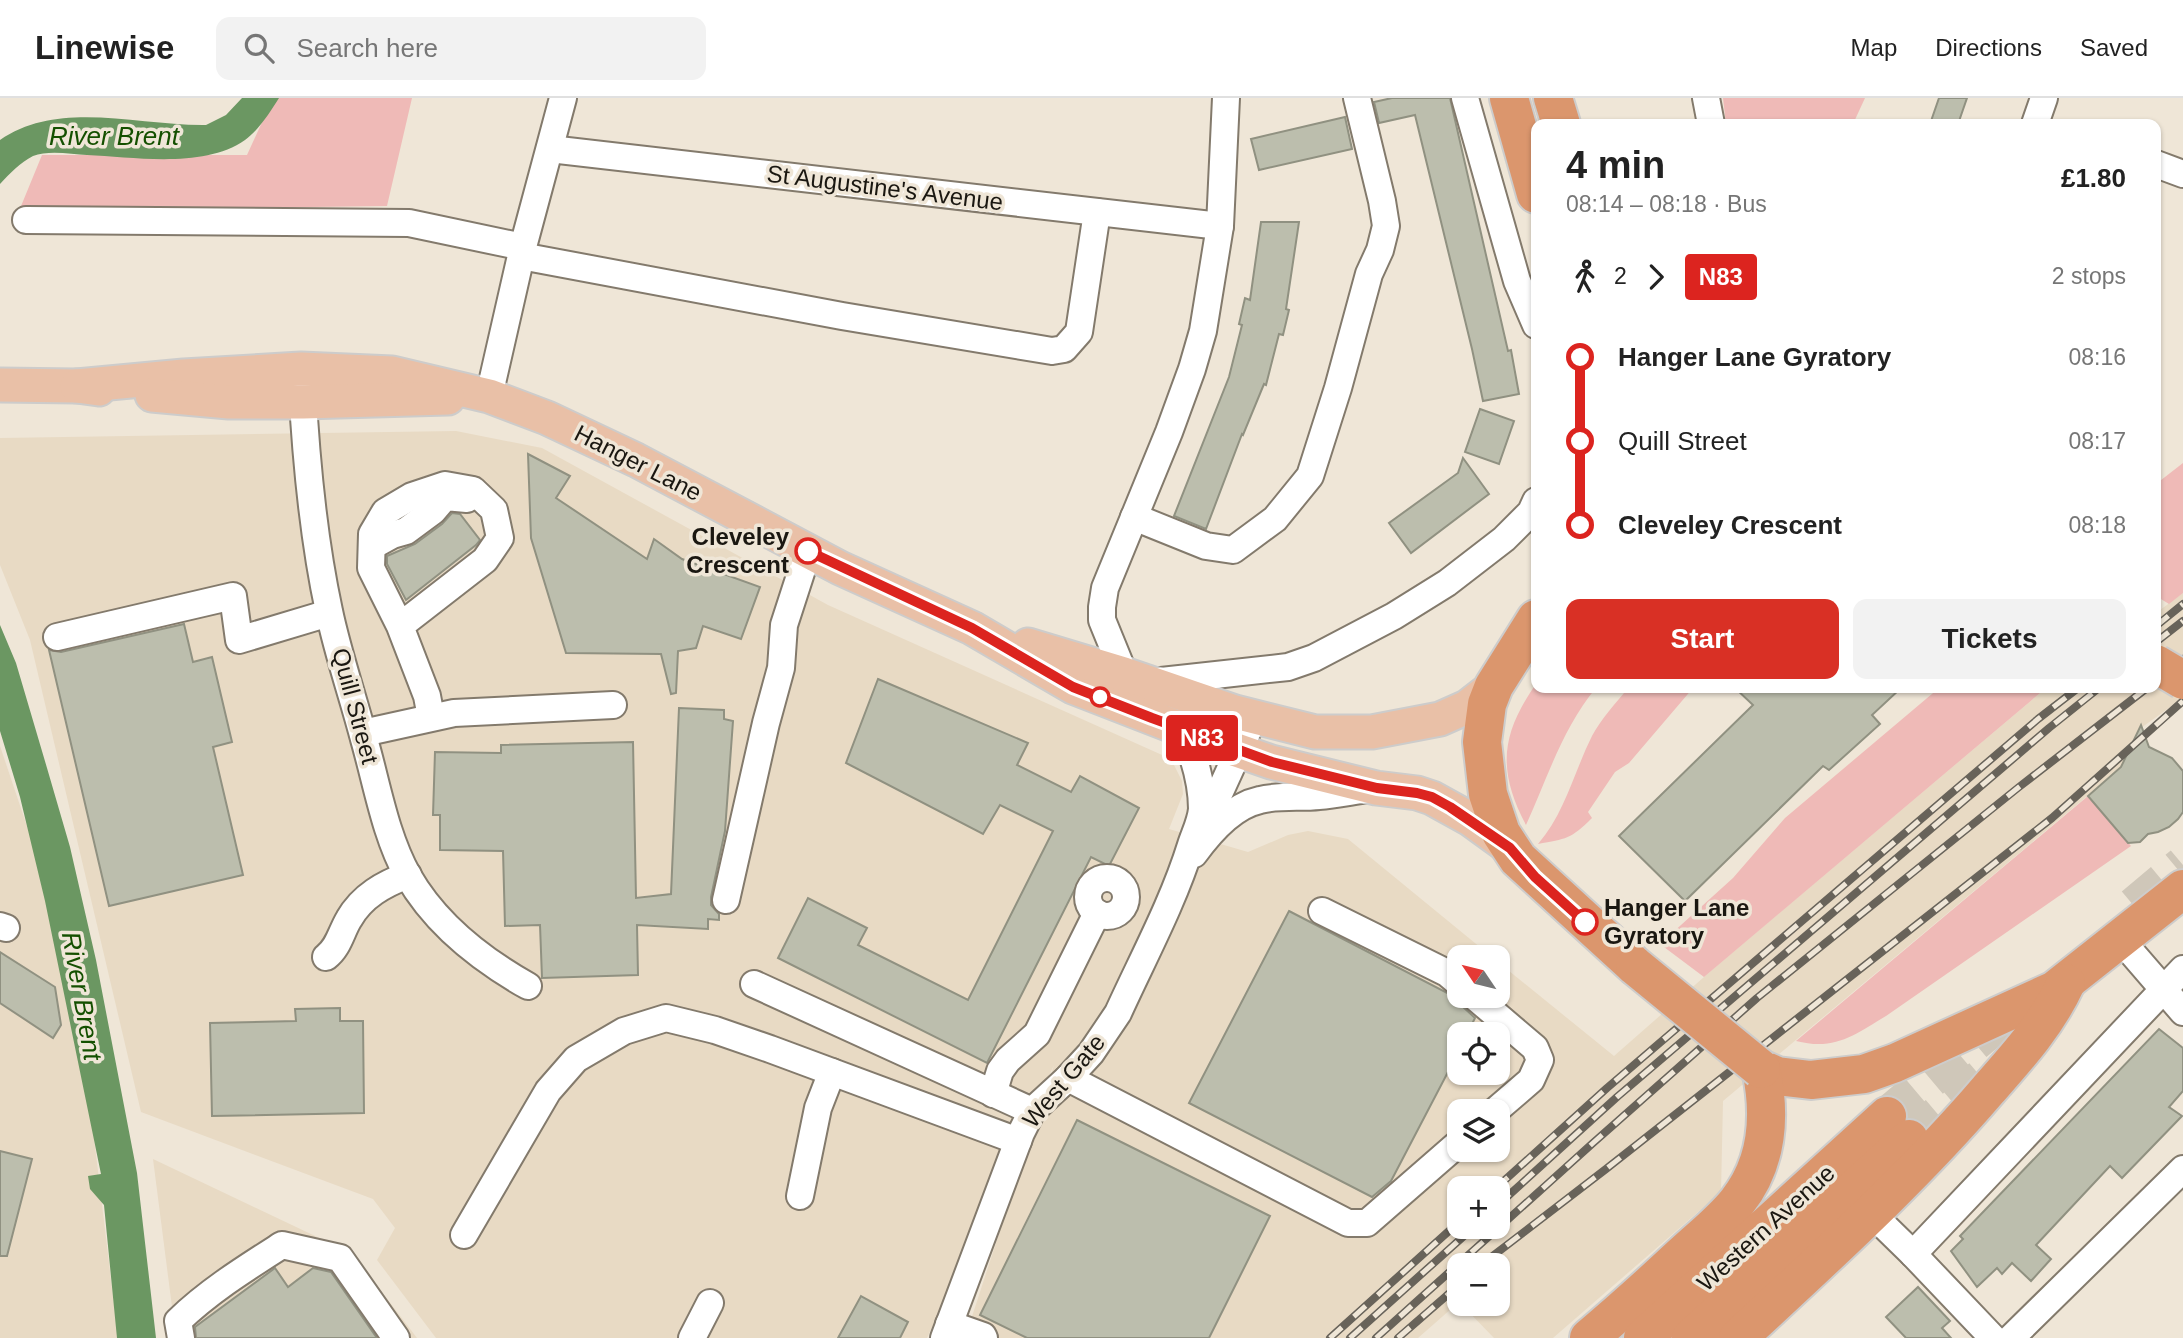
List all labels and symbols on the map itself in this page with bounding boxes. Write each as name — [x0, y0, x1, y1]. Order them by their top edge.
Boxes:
water label: River Brent — [49, 121, 181, 151]
street label: St Augustine's Avenue — [765, 160, 1005, 215]
street label: Hanger Lane — [570, 419, 706, 506]
place label: Cleveley Crescent — [686, 523, 790, 578]
marker: Cleveley Crescent — [795, 538, 821, 564]
street label: Quill Street — [327, 645, 384, 767]
unlabelled marker — [1090, 687, 1110, 707]
line badge: N83 — [1162, 715, 1242, 761]
place label: Hanger Lane Gyratory — [1604, 894, 1749, 949]
marker: Hanger Lane Gyratory — [1572, 909, 1598, 935]
water label: River Brent — [56, 929, 108, 1064]
north arrow — [1447, 945, 1510, 1008]
street label: West Gate — [1017, 1029, 1110, 1133]
street label: Western Avenue — [1692, 1159, 1840, 1296]

